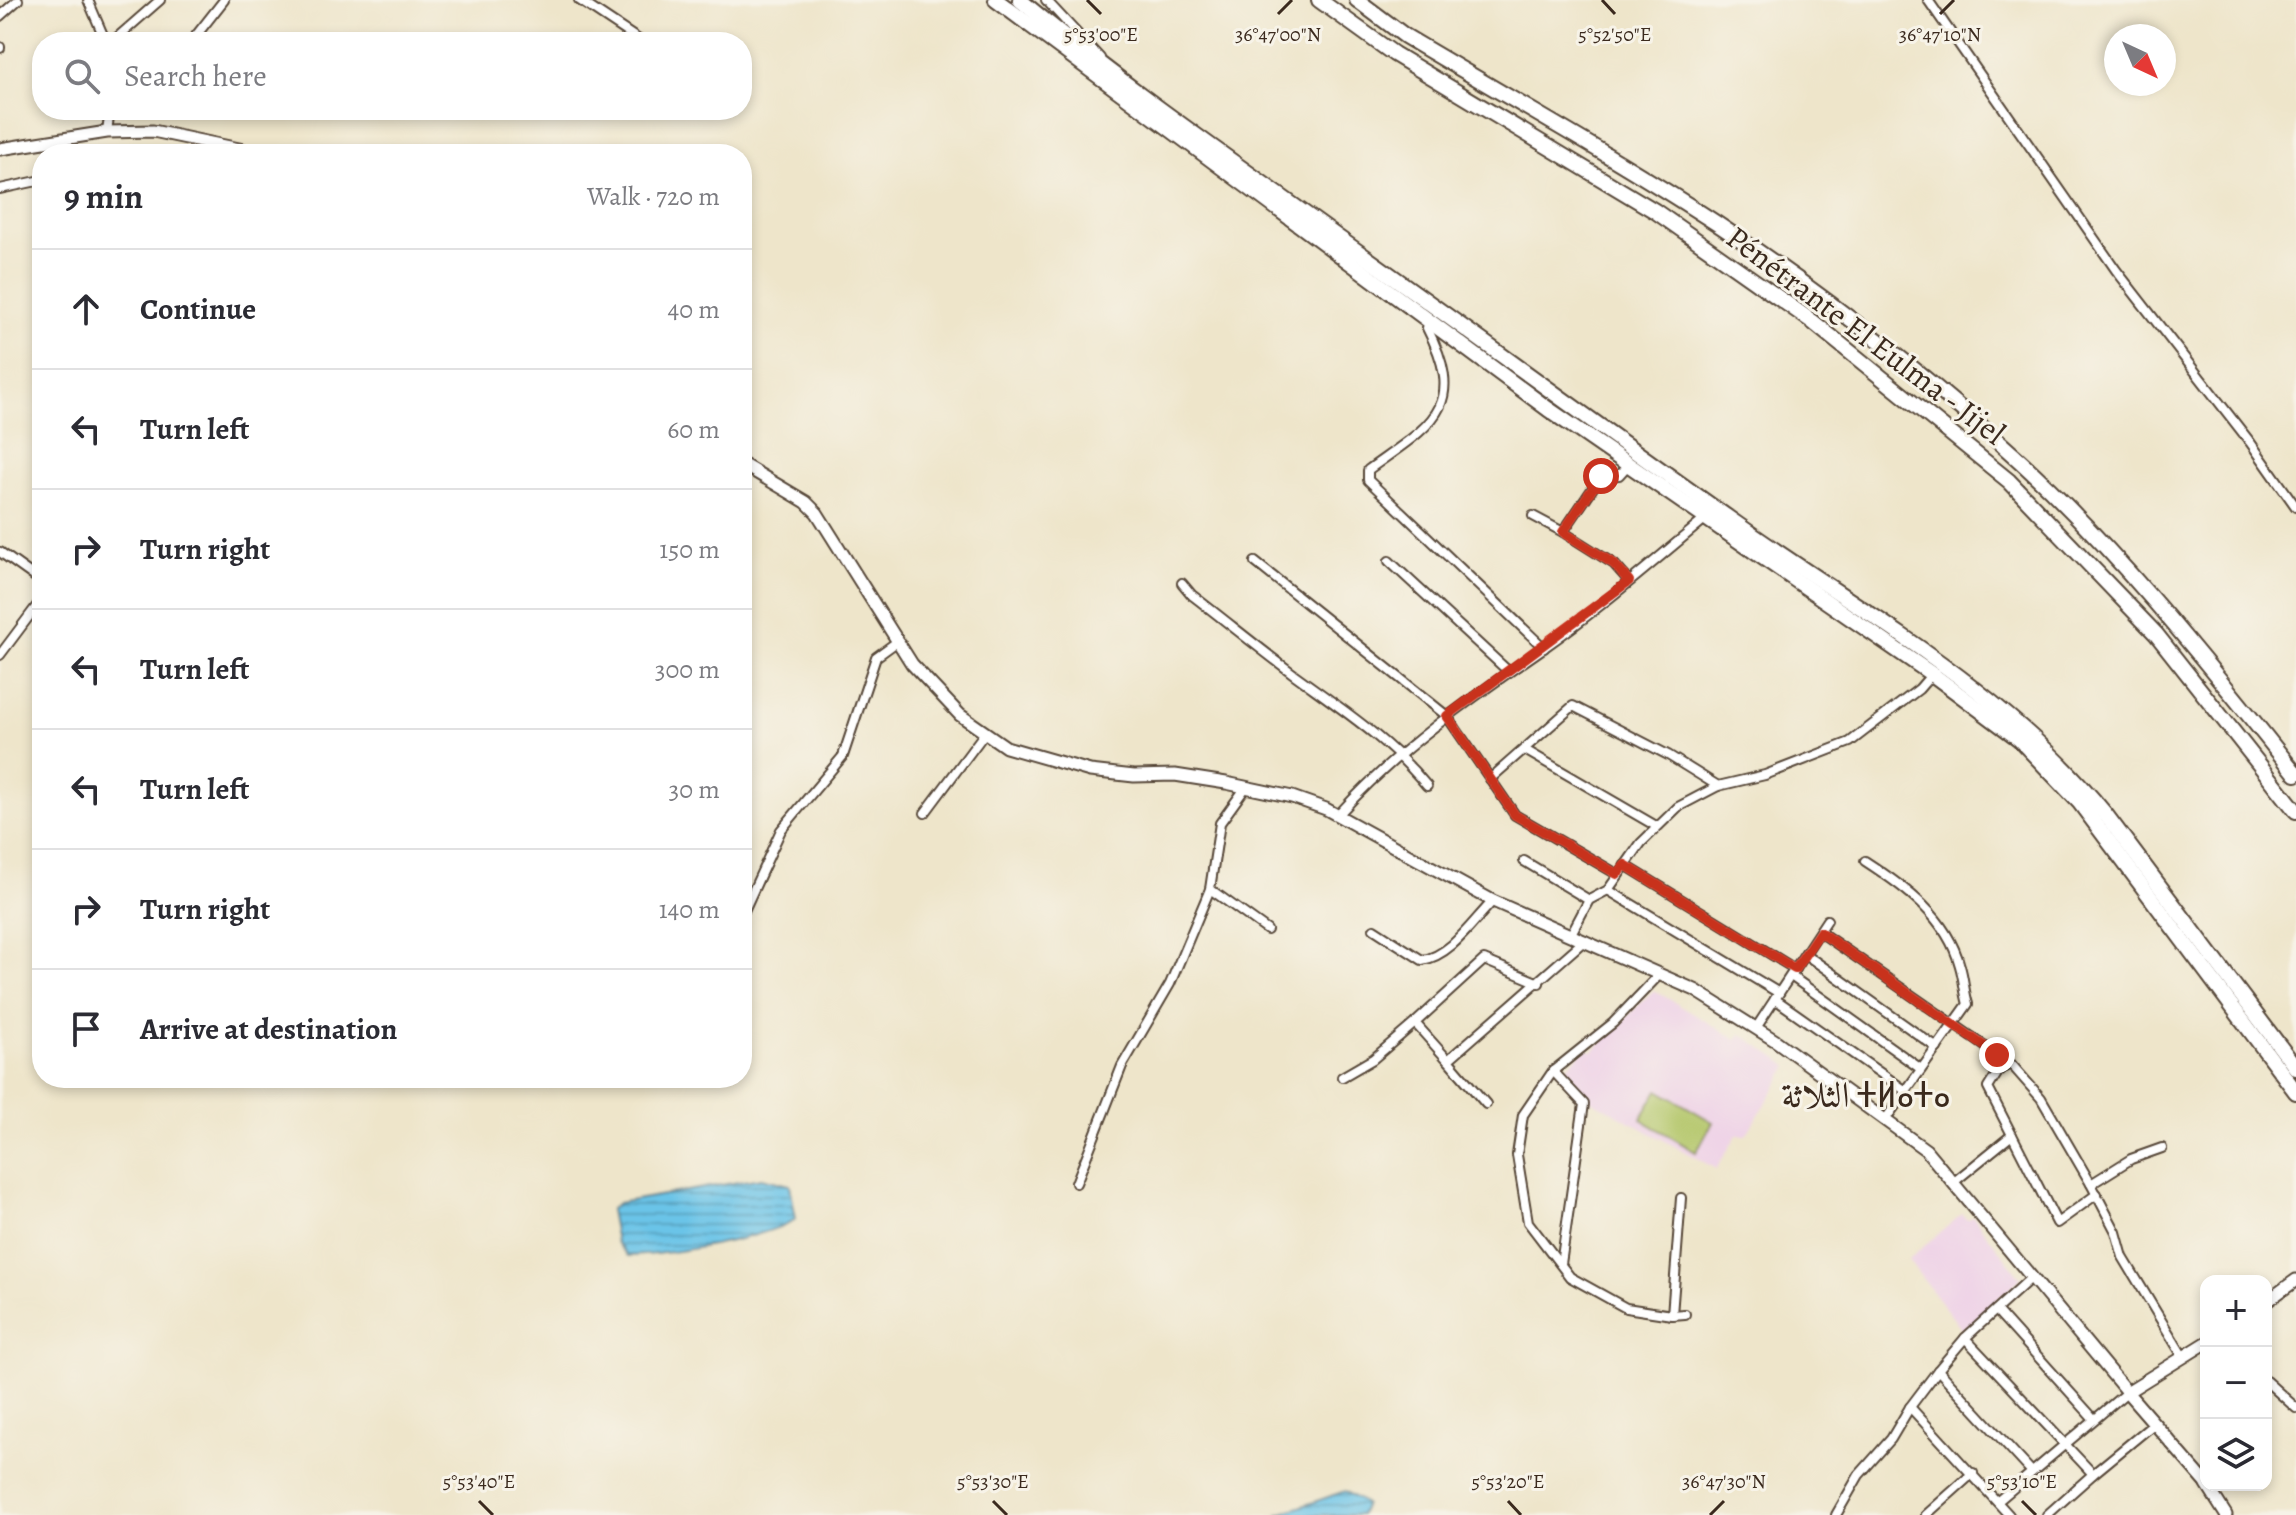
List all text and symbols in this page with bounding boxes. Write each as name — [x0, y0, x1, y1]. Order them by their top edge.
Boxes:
text: 5°53'00"E — [1064, 21, 1138, 48]
text: 36°47'00"N — [1235, 21, 1321, 48]
text: 5°52'50"E — [1578, 21, 1652, 48]
text: 36°47'10"N — [1899, 21, 1981, 48]
north arrow — [2104, 24, 2176, 96]
search box — [32, 32, 752, 120]
icon: search — [60, 54, 104, 98]
text: Search here — [124, 56, 267, 96]
text: 9 min — [64, 173, 143, 220]
text: Walk · 720 m — [587, 179, 720, 214]
street label: Pénétrante El Eulma - Jijel — [1717, 215, 2015, 455]
icon: ahead — [64, 287, 108, 331]
text: Continue — [140, 289, 256, 329]
text: 40 m — [668, 292, 720, 327]
icon: left — [64, 407, 108, 451]
text: Turn left — [140, 409, 249, 449]
text: 60 m — [667, 412, 720, 447]
route start — [1583, 458, 1619, 494]
icon: right — [64, 527, 108, 571]
text: Turn right — [140, 529, 270, 569]
text: 150 m — [659, 532, 720, 567]
icon: left — [64, 647, 108, 691]
text: Turn left — [140, 649, 249, 689]
text: 300 m — [655, 652, 720, 687]
icon: left — [64, 767, 108, 811]
text: Turn left — [140, 769, 249, 809]
text: 30 m — [669, 772, 720, 807]
icon: right — [64, 887, 108, 931]
text: Turn right — [140, 889, 270, 929]
text: 140 m — [659, 892, 720, 927]
icon: arrive — [64, 1007, 108, 1051]
text: Arrive at destination — [140, 1009, 397, 1049]
route end — [1979, 1037, 2015, 1073]
district label: الثلاثة ⵜⵍⴰⵜⴰ — [1781, 1070, 1951, 1119]
map controls — [2200, 1275, 2272, 1491]
button: + — [2200, 1275, 2272, 1347]
button: − — [2200, 1347, 2272, 1419]
button: layers — [2200, 1419, 2272, 1491]
text: 5°53'40"E — [443, 1468, 515, 1495]
text: 5°53'30"E — [957, 1468, 1029, 1495]
text: 5°53'20"E — [1471, 1468, 1545, 1495]
text: 36°47'30"N — [1682, 1468, 1766, 1495]
text: 5°53'10"E — [1987, 1468, 2057, 1495]

